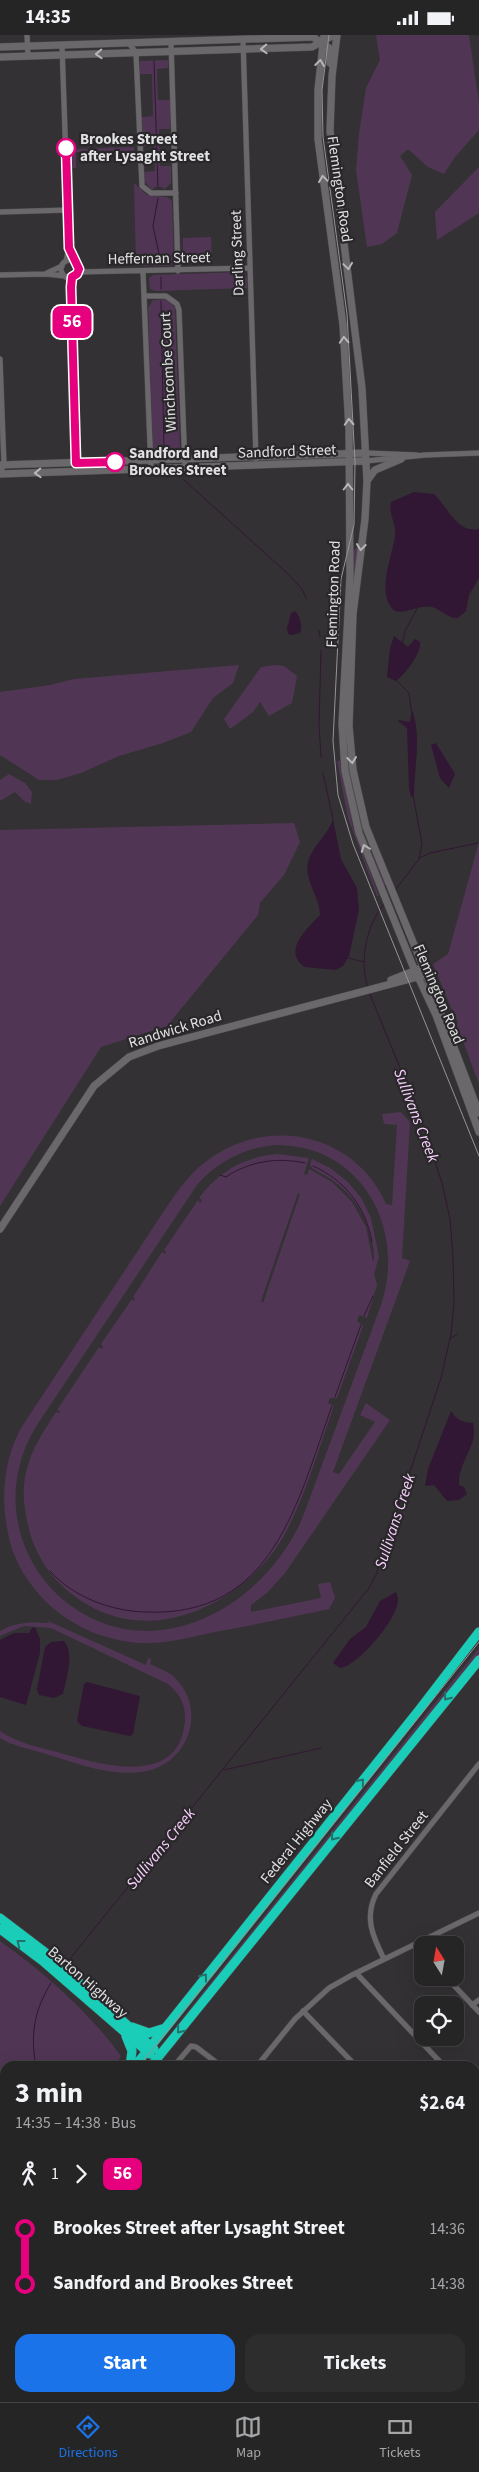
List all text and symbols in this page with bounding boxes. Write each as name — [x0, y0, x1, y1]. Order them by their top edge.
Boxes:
text: 14:35 — [25, 4, 71, 31]
one-way arrow — [259, 43, 267, 54]
one-way arrow — [95, 48, 103, 59]
one-way arrow — [314, 58, 325, 66]
place label: Brookes Street after Lysaght Street — [80, 129, 210, 167]
street label: Flemington Road — [322, 135, 357, 243]
marker: Brookes Street after Lysaght Street — [56, 138, 76, 158]
one-way arrow — [318, 174, 329, 182]
street label: Darling Street — [226, 210, 249, 296]
street label: Heffernan Street — [107, 247, 211, 270]
one-way arrow — [342, 262, 352, 270]
line badge: 56 — [50, 306, 94, 338]
text: 56 — [62, 309, 82, 334]
street label: Winchcombe Court — [155, 312, 182, 432]
one-way arrow — [339, 335, 350, 343]
one-way arrow — [343, 417, 354, 425]
street label: Sandford Street — [237, 439, 337, 464]
place label: Sandford and Brookes Street — [129, 443, 227, 481]
marker: Sandford and Brookes Street — [105, 452, 125, 472]
one-way arrow — [34, 468, 42, 478]
one-way arrow — [343, 483, 353, 490]
street label: Flemington Road — [321, 540, 346, 648]
one-way arrow — [356, 543, 367, 551]
one-way arrow — [346, 757, 357, 765]
one-way arrow — [361, 844, 371, 853]
street label: Flemington Road — [408, 941, 469, 1048]
street label: Randwick Road — [126, 1005, 224, 1054]
water label: Sullivans Creek — [388, 1065, 444, 1166]
water label: Sullivans Creek — [369, 1470, 421, 1572]
one-way arrow — [445, 1691, 453, 1700]
one-way arrow — [355, 1779, 364, 1788]
street label: Federal Highway — [255, 1794, 337, 1888]
water label: Sullivans Creek — [121, 1803, 201, 1894]
street label: Banfield Street — [360, 1806, 433, 1892]
one-way arrow — [332, 1831, 340, 1840]
north arrow — [414, 1936, 464, 1986]
map controls — [414, 1936, 464, 2046]
one-way arrow — [17, 1940, 26, 1948]
street label: Barton Highway — [43, 1942, 132, 2023]
one-way arrow — [199, 1974, 207, 1983]
button: locate — [414, 1996, 464, 2046]
one-way arrow — [176, 2024, 185, 2033]
text: 3 min — [15, 2073, 83, 2113]
text: $2.64 — [419, 2090, 465, 2117]
text: 14:35 – 14:38 · Bus — [15, 2112, 136, 2134]
icon: walk — [15, 2160, 43, 2188]
icon: forward — [67, 2160, 95, 2188]
text: 56 — [113, 2161, 132, 2186]
text: 1 — [51, 2163, 59, 2185]
text: Brookes Street after Lysaght Street — [53, 2215, 345, 2242]
text: 14:36 — [429, 2218, 465, 2240]
text: Sandford and Brookes Street — [53, 2270, 293, 2297]
text: 14:38 — [429, 2273, 465, 2295]
button: Start — [15, 2334, 235, 2392]
button: Tickets — [245, 2334, 465, 2392]
tab: Directions — [58, 2413, 118, 2463]
tab: Map — [234, 2413, 262, 2463]
tab: Tickets — [379, 2413, 421, 2463]

